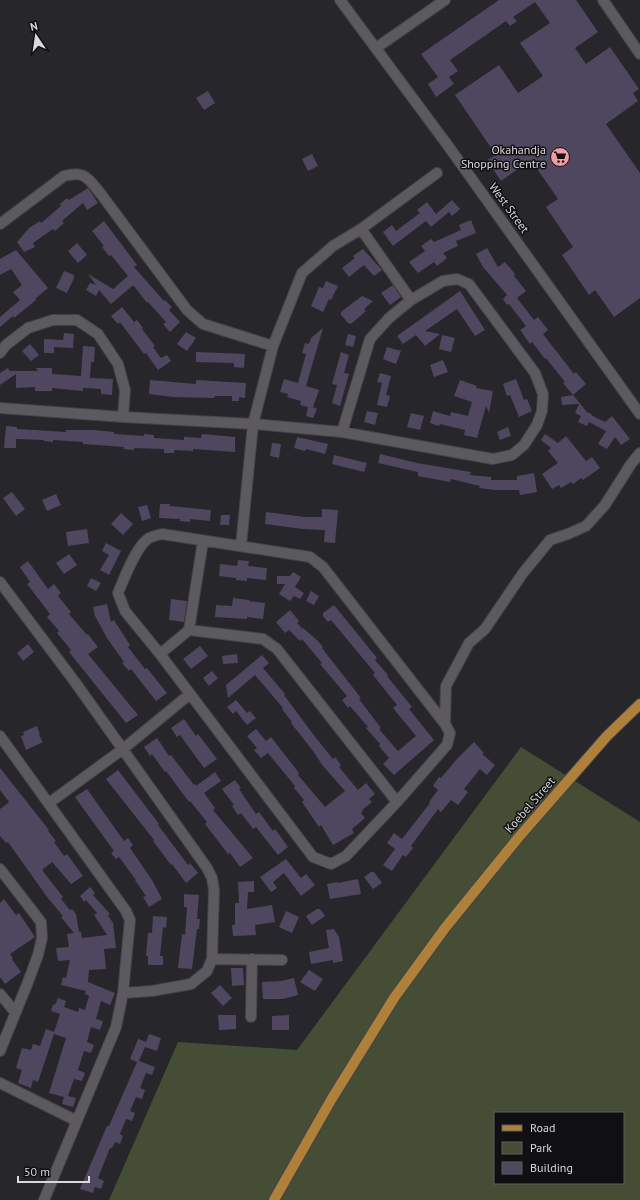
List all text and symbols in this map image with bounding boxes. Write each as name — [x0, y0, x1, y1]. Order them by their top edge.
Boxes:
north arrow — [16, 16, 56, 56]
text: N — [29, 19, 39, 34]
place label: Okahandja Shopping Centre — [461, 142, 546, 171]
supermarket icon: Okahandja Shopping Centre — [549, 146, 571, 168]
street label: West Street — [486, 180, 533, 236]
street label: Koebel Street — [501, 774, 558, 836]
legend — [494, 1112, 624, 1184]
text: Road — [530, 1120, 555, 1135]
text: Park — [530, 1140, 552, 1155]
scale bar — [18, 1158, 89, 1184]
text: Building — [530, 1160, 573, 1175]
text: 50 m — [24, 1164, 50, 1179]

